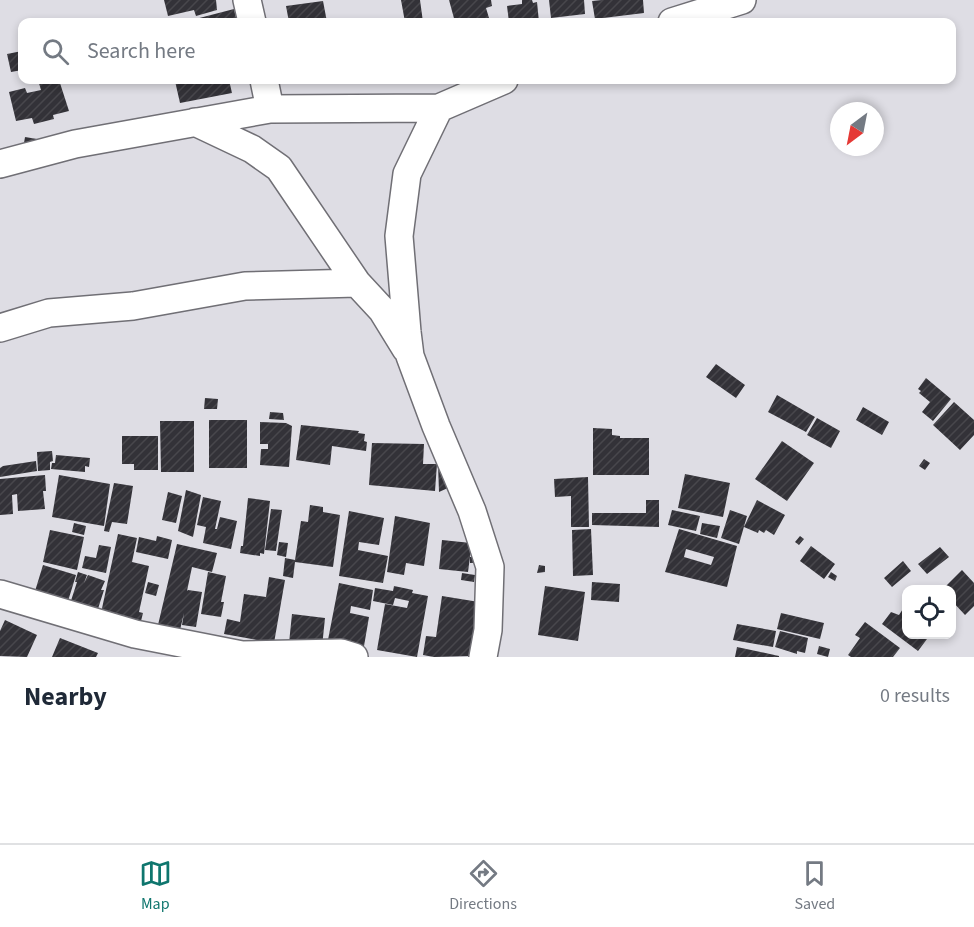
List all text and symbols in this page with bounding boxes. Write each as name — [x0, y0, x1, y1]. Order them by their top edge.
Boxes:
search box — [18, 18, 956, 84]
icon: search — [39, 35, 72, 68]
text: Search here — [87, 35, 195, 67]
north arrow — [830, 102, 884, 156]
map controls — [902, 585, 956, 639]
button: locate — [902, 585, 956, 639]
text: Nearby — [24, 678, 107, 715]
text: 0 results — [880, 682, 950, 710]
tab: Map — [139, 857, 172, 915]
tab: Directions — [449, 857, 517, 915]
tab: Saved — [794, 857, 835, 915]

